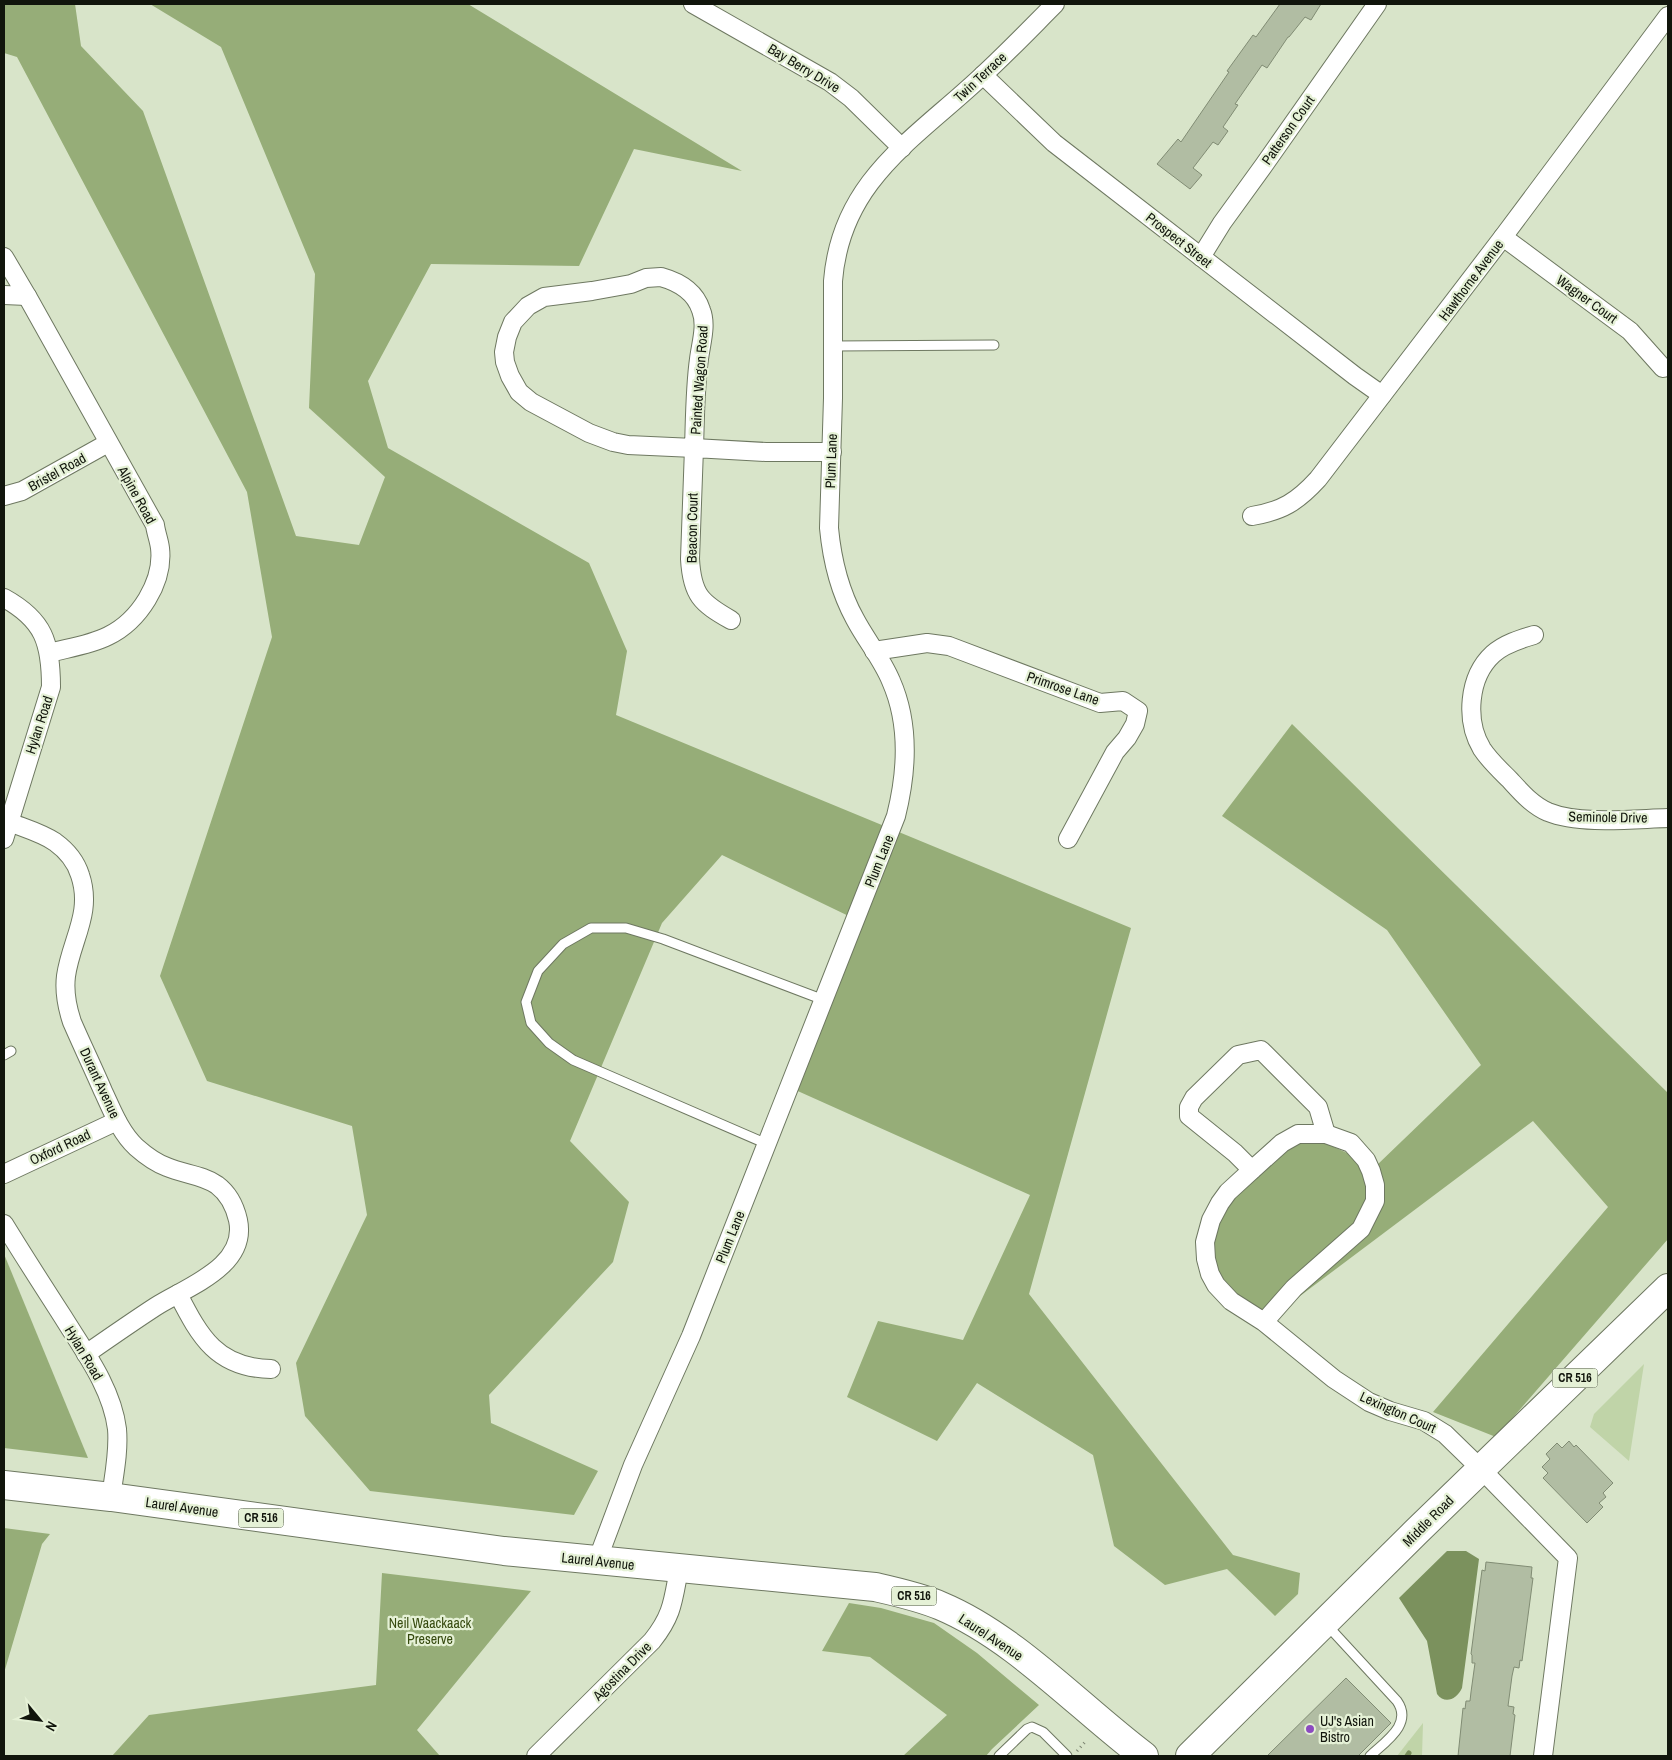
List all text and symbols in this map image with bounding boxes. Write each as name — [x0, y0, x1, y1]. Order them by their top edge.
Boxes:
street label: Bay Berry Drive — [765, 39, 843, 97]
street label: Twin Terrace — [950, 48, 1010, 106]
street label: Patterson Court — [1258, 92, 1318, 168]
street label: Prospect Street — [1142, 209, 1216, 271]
street label: Hawthorne Avenue — [1435, 236, 1507, 324]
street label: Wagner Court — [1553, 271, 1621, 327]
street label: Painted Wagon Road — [686, 325, 712, 435]
street label: Plum Lane — [821, 433, 841, 489]
street label: Bristel Road — [25, 449, 89, 495]
street label: Alpine Road — [113, 462, 160, 527]
street label: Beacon Court — [682, 493, 702, 563]
street label: Primrose Lane — [1024, 667, 1102, 709]
street label: Hylan Road — [21, 694, 57, 756]
street label: Seminole Drive — [1568, 807, 1648, 827]
street label: Plum Lane — [860, 832, 898, 890]
street label: Durant Avenue — [76, 1045, 124, 1121]
street label: Oxford Road — [27, 1125, 93, 1169]
street label: Plum Lane — [711, 1208, 749, 1266]
street label: Hylan Road — [61, 1323, 107, 1383]
road number: CR 516 — [1552, 1369, 1598, 1388]
street label: Lexington Court — [1357, 1387, 1439, 1437]
street label: Middle Road — [1399, 1492, 1457, 1550]
street label: Laurel Avenue — [144, 1493, 220, 1521]
road number: CR 516 — [238, 1509, 284, 1528]
street label: Laurel Avenue — [561, 1548, 635, 1574]
road number: CR 516 — [892, 1586, 936, 1605]
street label: Laurel Avenue — [955, 1610, 1027, 1664]
park label: Neil Waackaack Preserve — [389, 1614, 472, 1648]
street label: Agostina Drive — [588, 1638, 655, 1705]
north arrow — [15, 1695, 65, 1745]
place label: UJ's Asian Bistro — [1320, 1712, 1374, 1746]
text: N — [41, 1718, 61, 1734]
marker: UJ's Asian Bistro — [1304, 1723, 1316, 1735]

